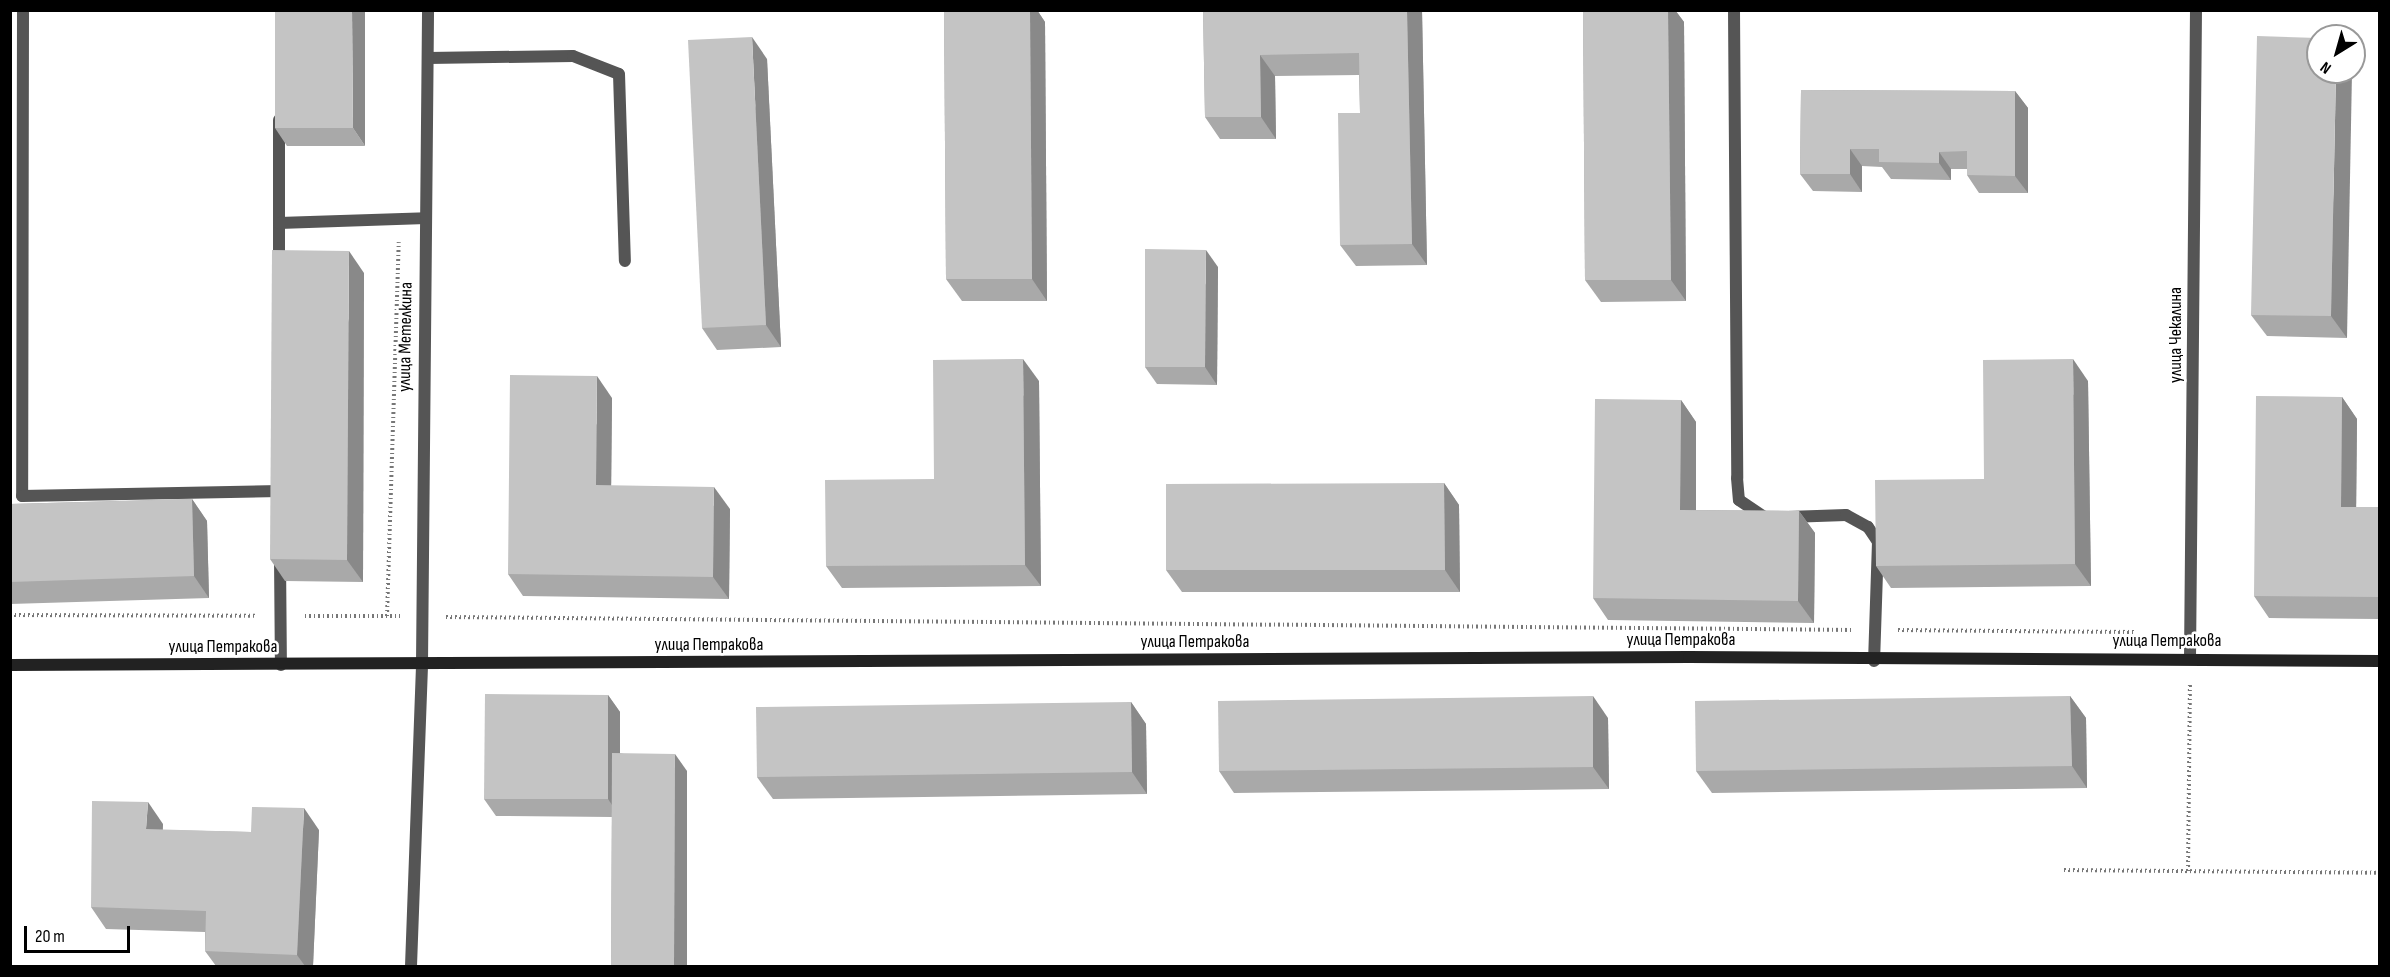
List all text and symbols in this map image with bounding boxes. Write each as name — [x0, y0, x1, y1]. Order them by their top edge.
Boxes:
north arrow — [2306, 24, 2366, 84]
text: N — [2317, 57, 2335, 77]
street label: улица Метелкина — [394, 282, 418, 392]
street label: улица Чекалина — [2165, 287, 2187, 383]
street label: улица Петракова — [1627, 629, 1735, 651]
street label: улица Петракова — [2113, 630, 2221, 652]
street label: улица Петракова — [1141, 631, 1249, 653]
street label: улица Петракова — [655, 634, 763, 656]
street label: улица Петракова — [169, 636, 277, 658]
scale bar — [27, 914, 134, 952]
text: 20 m — [35, 926, 65, 947]

